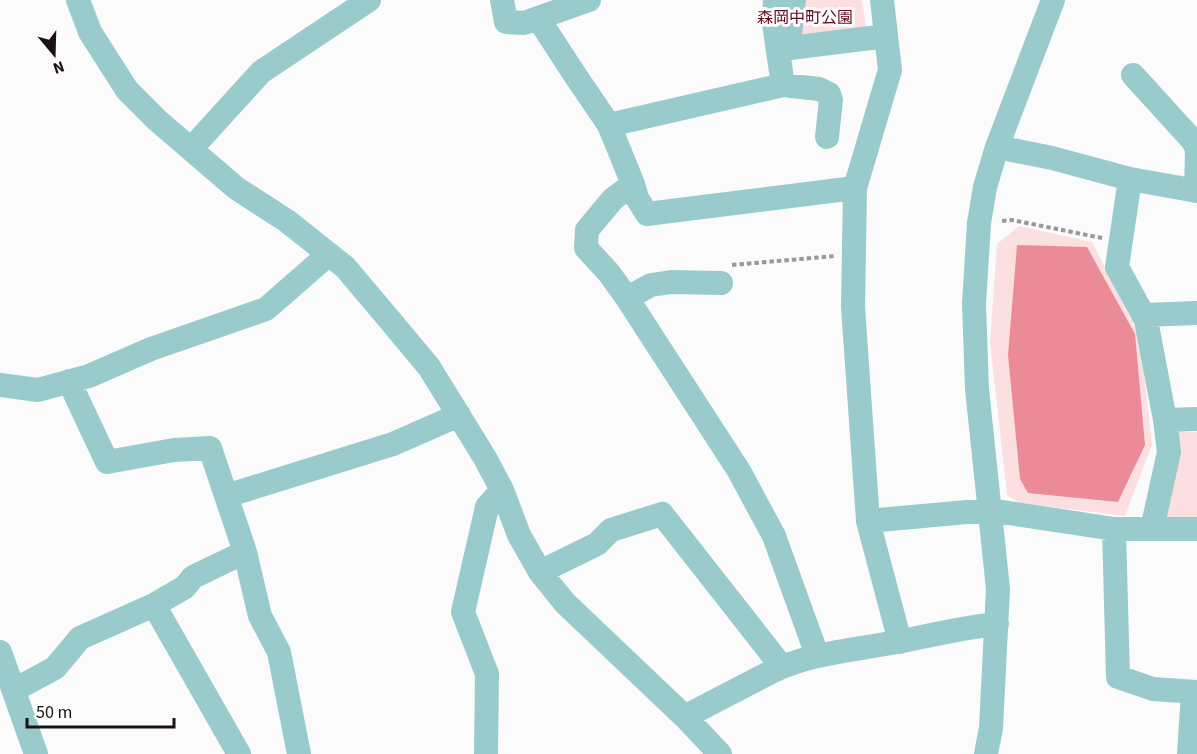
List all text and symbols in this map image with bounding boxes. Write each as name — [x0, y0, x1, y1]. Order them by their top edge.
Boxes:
park label: 森岡中町公園 — [757, 7, 853, 29]
north arrow — [24, 24, 84, 84]
text: N — [50, 55, 67, 79]
scale bar — [27, 691, 174, 729]
text: 50 m — [36, 700, 72, 725]

